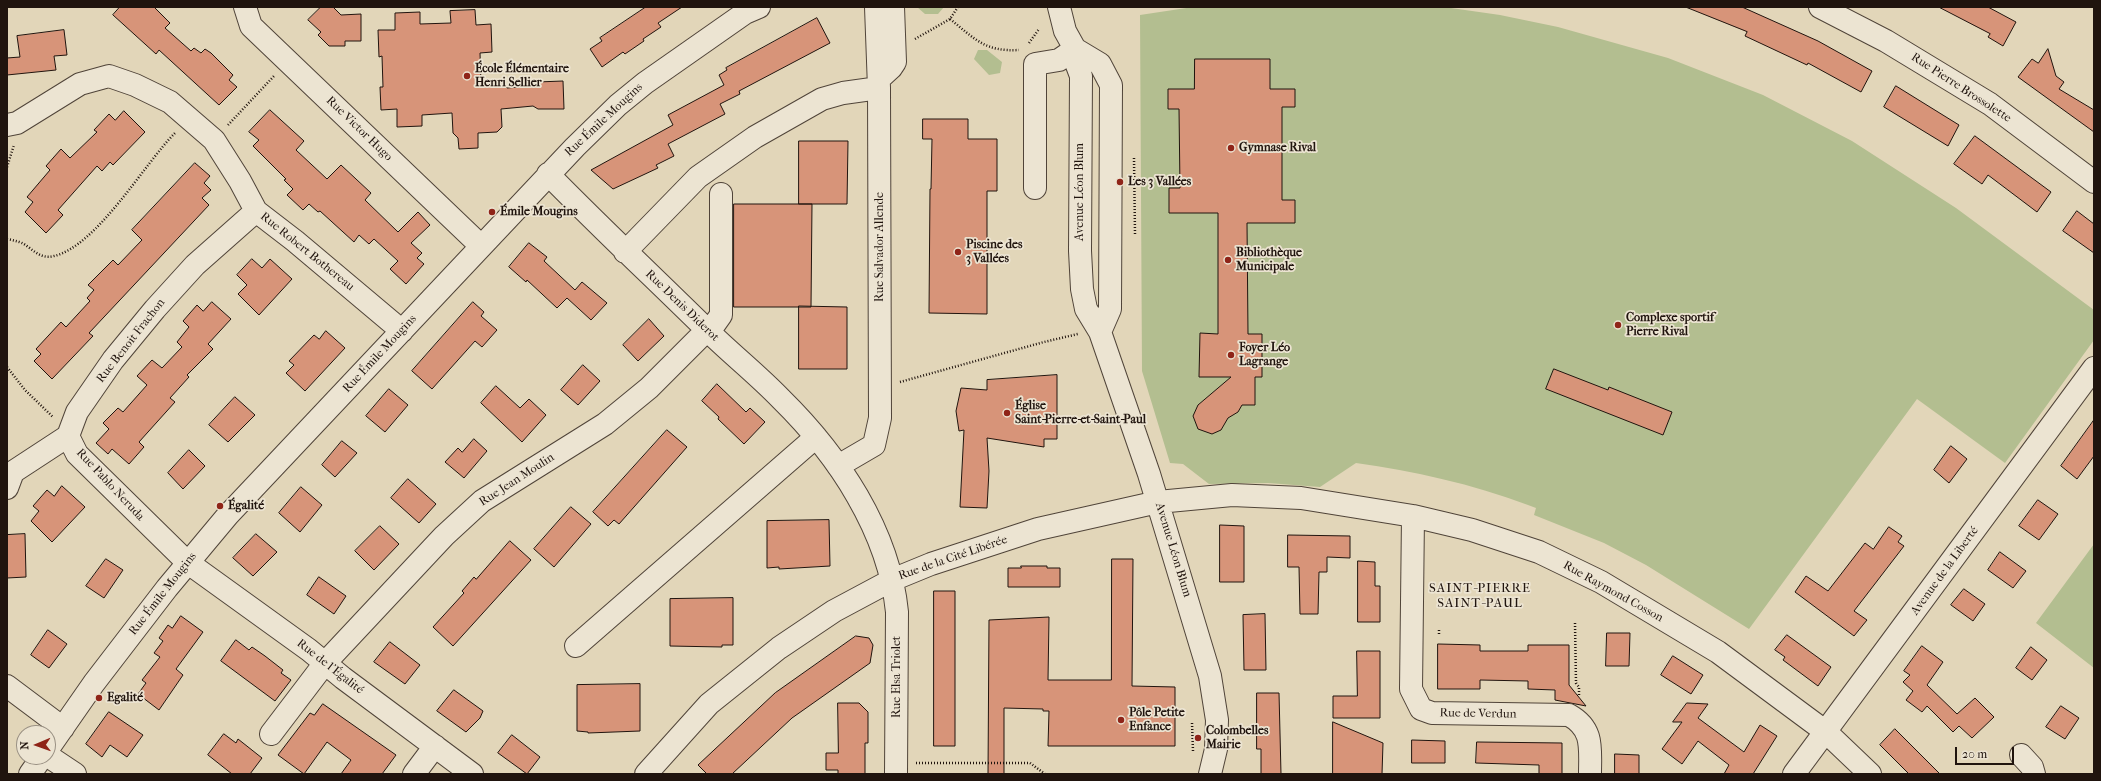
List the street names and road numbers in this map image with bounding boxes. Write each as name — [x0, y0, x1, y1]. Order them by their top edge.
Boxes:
street label: Rue Pierre Brossolette — [1908, 50, 2014, 126]
street label: Rue Émile Mougins — [562, 80, 646, 160]
street label: Rue Victor Hugo — [323, 94, 395, 164]
street label: Avenue Léon Blum — [1073, 143, 1087, 241]
street label: Rue Salvador Allende — [873, 192, 887, 302]
street label: Rue Robert Bothereau — [257, 210, 357, 294]
street label: Rue Denis Diderot — [642, 267, 722, 345]
street label: Rue Benoit Frachon — [94, 296, 168, 386]
street label: Rue Émile Mougins — [340, 312, 420, 396]
street label: Rue Pablo Neruda — [73, 446, 147, 524]
street label: Rue Jean Moulin — [477, 450, 557, 510]
street label: Avenue Léon Blum — [1152, 501, 1194, 599]
street label: Avenue de la Liberté — [1908, 524, 1982, 618]
street label: Rue de la Cité Libérée — [897, 533, 1009, 583]
street label: Rue Émile Mougins — [126, 550, 200, 638]
street label: Rue Raymond Cosson — [1560, 558, 1666, 626]
street label: Rue de l'Égalité — [294, 636, 366, 698]
street label: Rue Elsa Triolet — [890, 636, 904, 718]
street label: Rue de Verdun — [1439, 706, 1517, 722]

